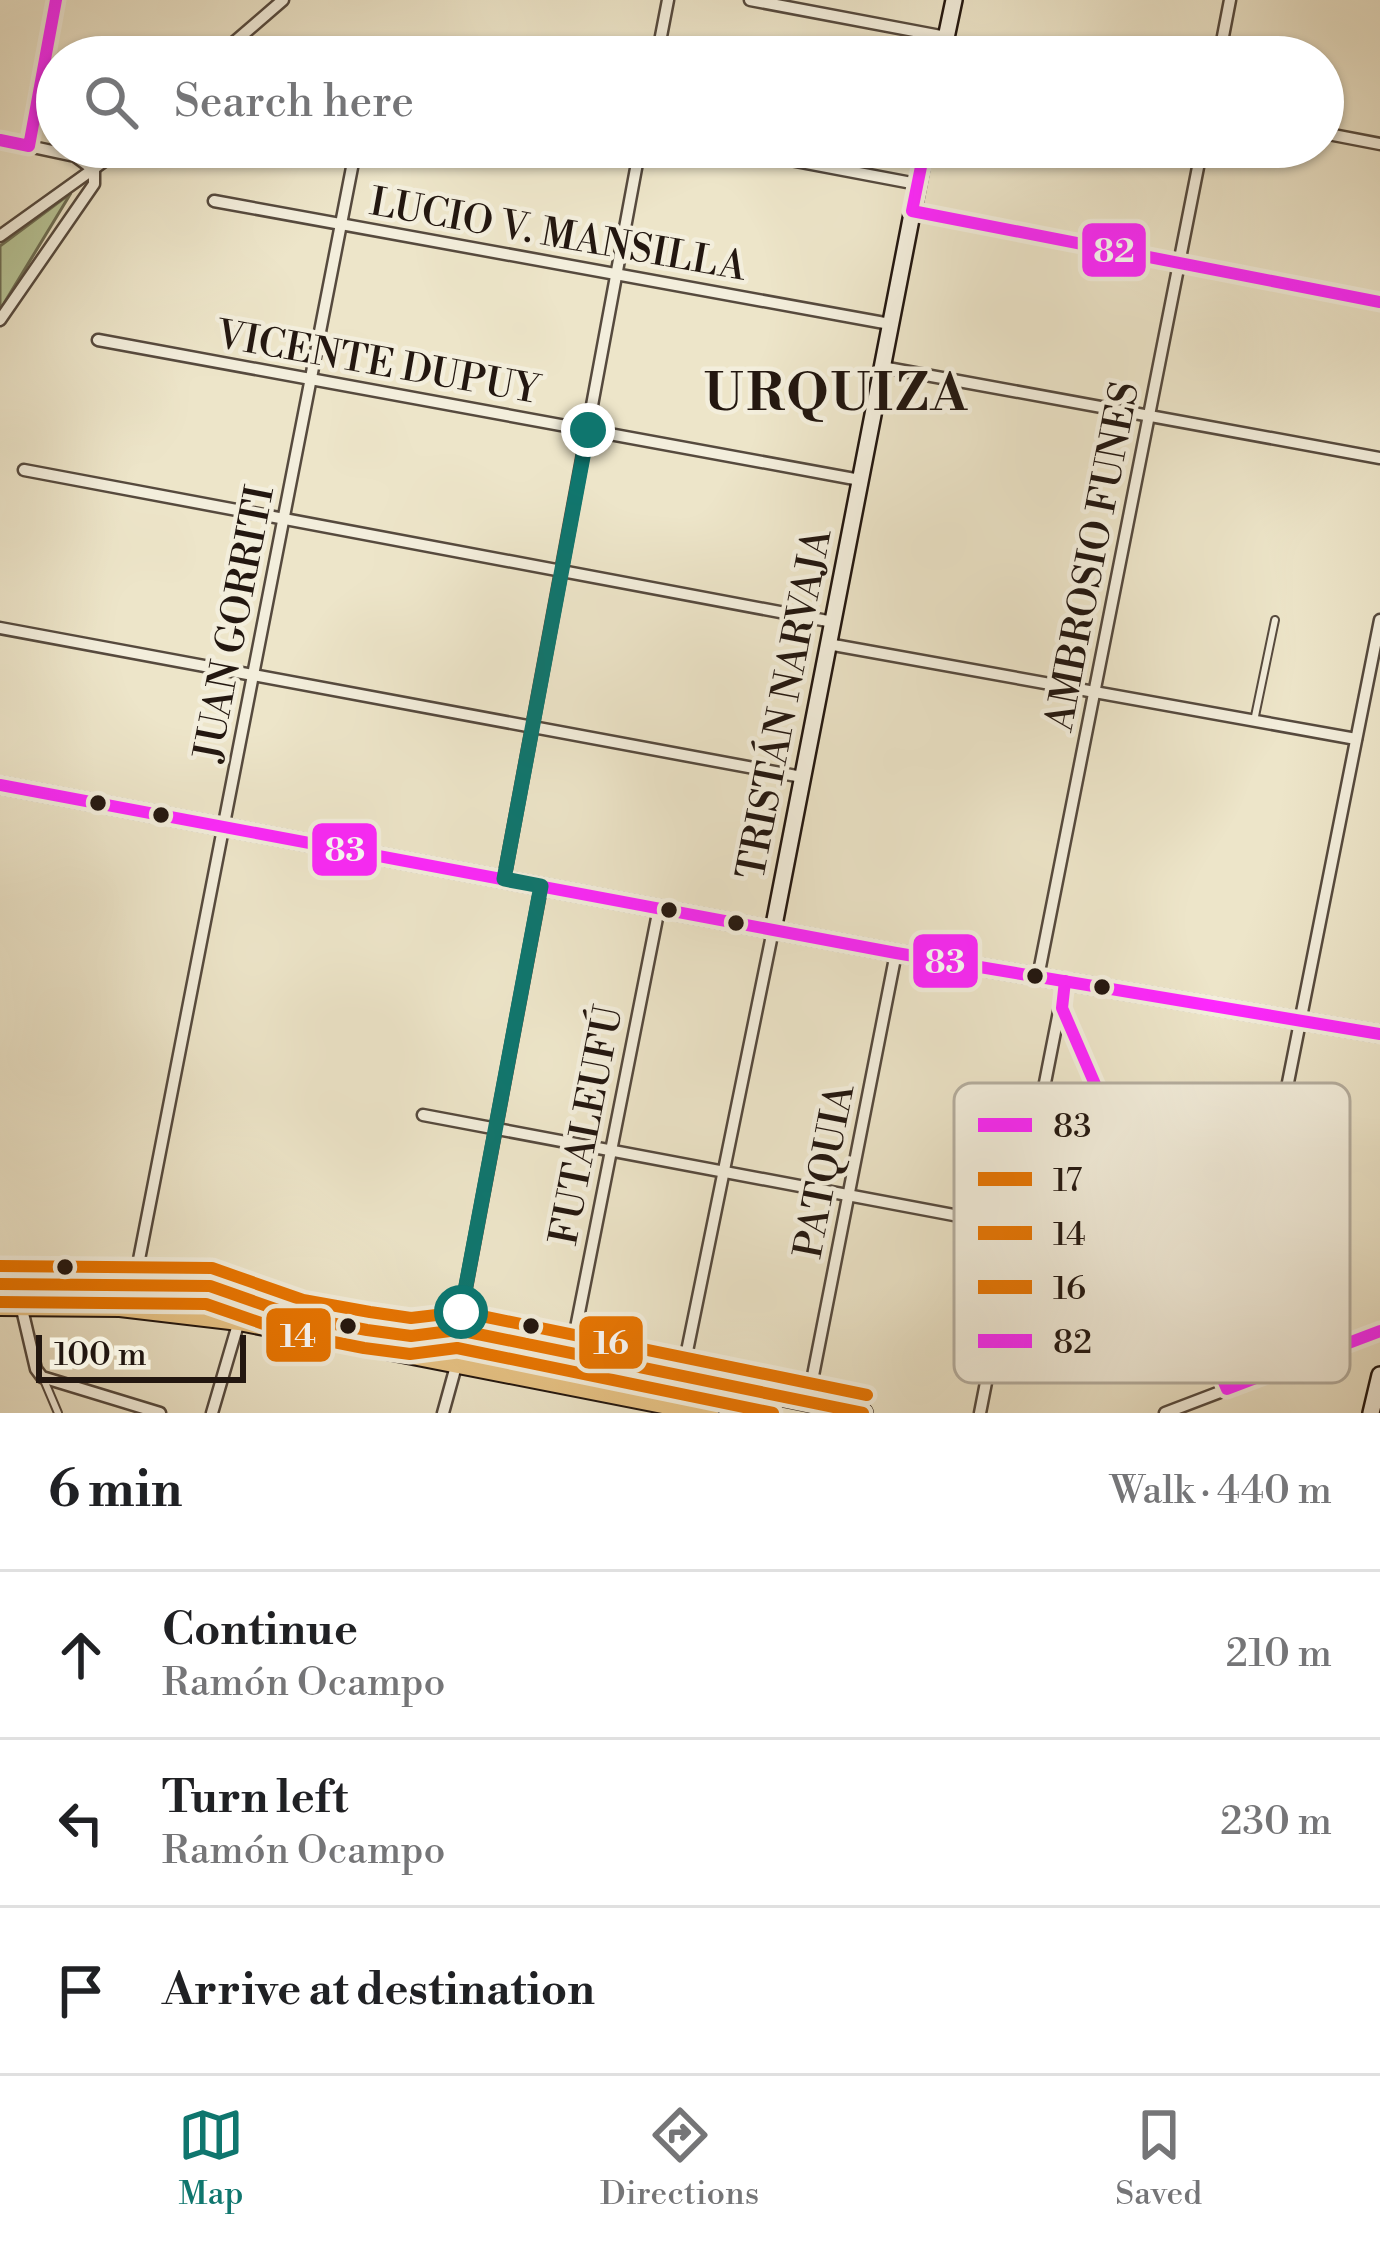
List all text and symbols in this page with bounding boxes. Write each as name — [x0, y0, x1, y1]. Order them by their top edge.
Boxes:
search box — [36, 36, 1344, 168]
icon: search — [78, 69, 144, 135]
text: Search here — [174, 74, 414, 131]
street label: LUCIO V. MANSILLA — [366, 178, 751, 293]
line badge: 82 — [1080, 221, 1148, 279]
text: 82 — [1093, 232, 1135, 273]
street label: VICENTE DUPUY — [211, 311, 545, 416]
district label: URQUIZA — [704, 363, 970, 427]
street label: AMBROSIO FUNES — [1035, 378, 1151, 736]
route end — [561, 403, 615, 457]
street label: JUAN GORRITI — [184, 482, 286, 767]
street label: TRISTÁN NARVAJA — [726, 524, 844, 884]
unlabelled marker — [87, 792, 109, 814]
unlabelled marker — [150, 804, 172, 826]
line badge: 83 — [310, 821, 379, 878]
text: 83 — [325, 831, 365, 872]
unlabelled marker — [658, 899, 680, 921]
unlabelled marker — [725, 912, 747, 934]
line badge: 83 — [911, 932, 980, 990]
text: 83 — [925, 943, 965, 984]
unlabelled marker — [1024, 965, 1046, 987]
unlabelled marker — [1091, 976, 1113, 998]
street label: FUTALEUFÚ — [537, 1001, 635, 1249]
street label: PATQUIA — [785, 1079, 867, 1263]
legend — [954, 1083, 1350, 1383]
text: 83 — [1053, 1107, 1091, 1148]
text: 17 — [1053, 1161, 1083, 1202]
text: 14 — [1053, 1215, 1086, 1256]
unlabelled marker — [54, 1256, 76, 1278]
text: 16 — [1053, 1269, 1086, 1310]
route start — [434, 1285, 488, 1339]
line badge: 14 — [264, 1306, 333, 1364]
line badge: 16 — [577, 1314, 645, 1371]
unlabelled marker — [337, 1315, 359, 1337]
unlabelled marker — [520, 1315, 542, 1337]
text: 14 — [280, 1317, 316, 1358]
text: 82 — [1053, 1323, 1092, 1364]
text: 16 — [593, 1324, 629, 1365]
scale bar — [36, 1329, 246, 1382]
text: 100 m — [54, 1335, 147, 1376]
text: 6 min — [48, 1459, 182, 1523]
text: Walk · 440 m — [1110, 1467, 1332, 1516]
text: Continue — [162, 1602, 358, 1659]
icon: ahead — [48, 1622, 114, 1688]
text: 210 m — [1226, 1630, 1332, 1679]
text: Ramón Ocampo — [162, 1659, 445, 1708]
text: Turn left — [162, 1770, 348, 1827]
icon: left — [48, 1790, 114, 1856]
text: 230 m — [1220, 1798, 1332, 1847]
text: Ramón Ocampo — [162, 1827, 445, 1876]
icon: arrive — [48, 1958, 114, 2024]
text: Arrive at destination — [162, 1962, 595, 2019]
tab: Map — [178, 2102, 244, 2215]
tab: Directions — [600, 2102, 759, 2215]
tab: Saved — [1115, 2102, 1202, 2215]

